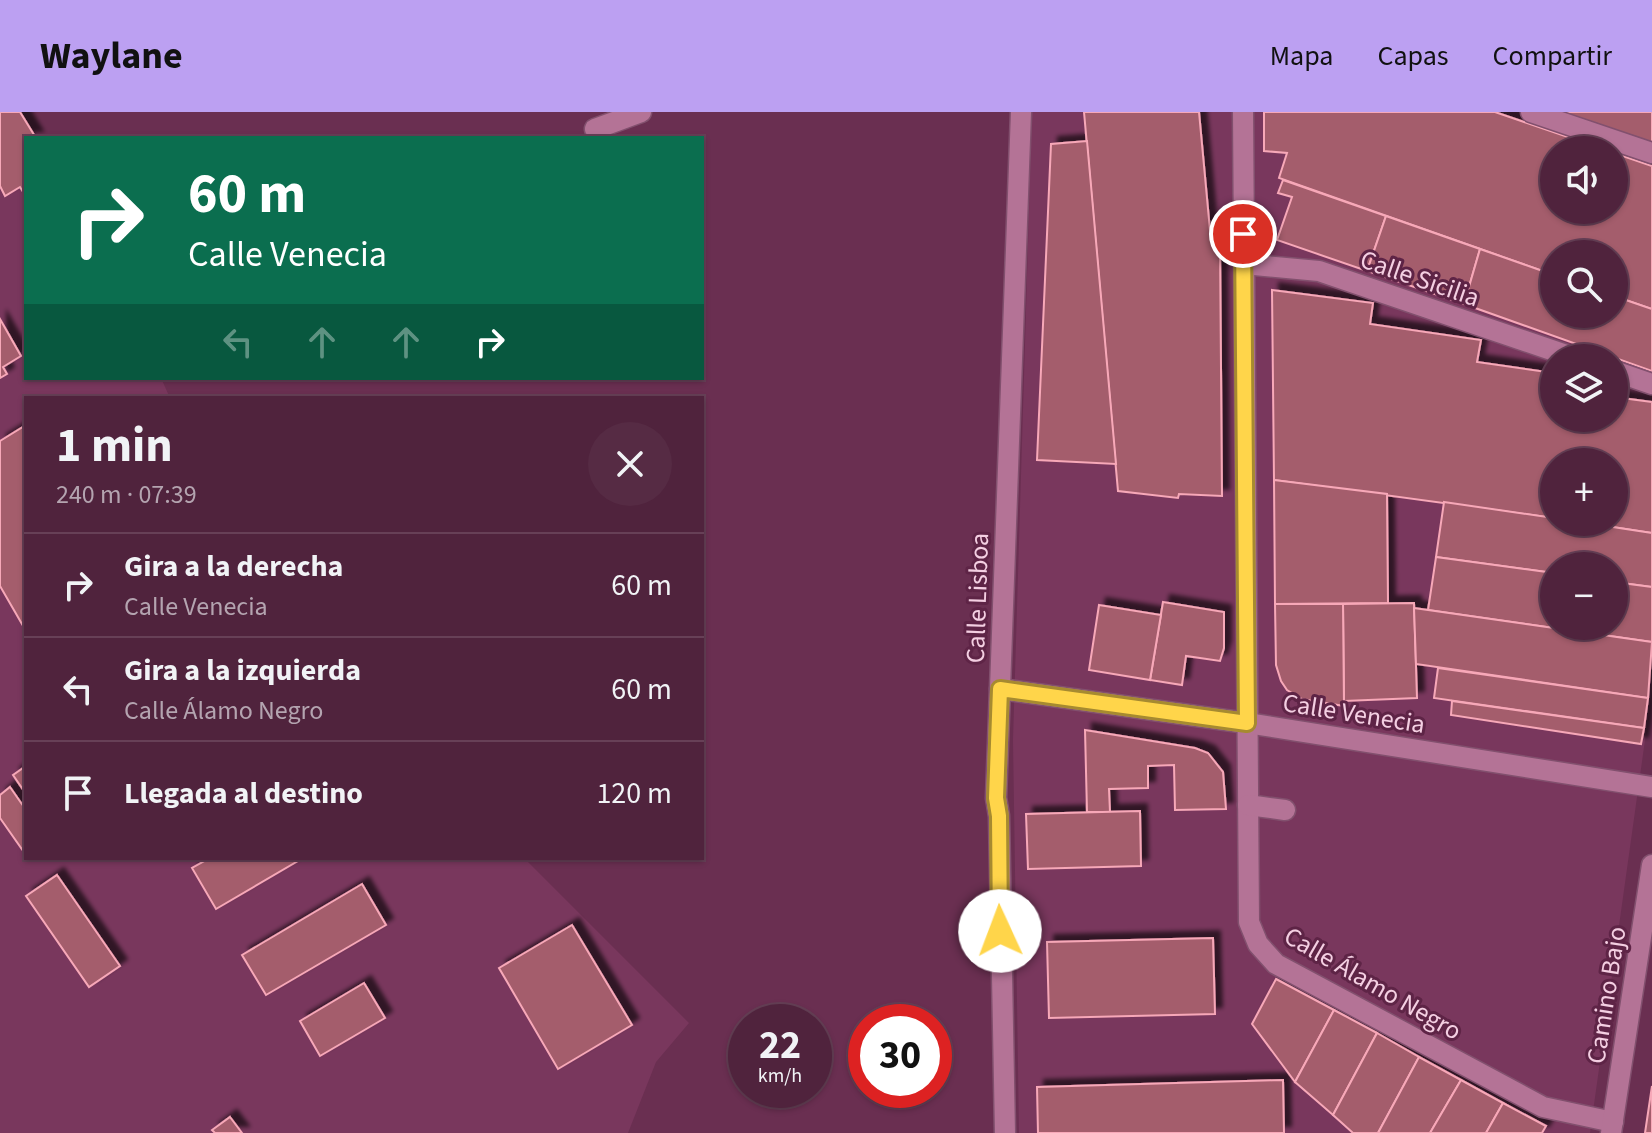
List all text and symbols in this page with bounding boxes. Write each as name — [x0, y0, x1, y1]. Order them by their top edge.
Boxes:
text: Waylane — [40, 29, 183, 83]
text: Mapa — [1270, 36, 1333, 76]
text: Capas — [1377, 36, 1449, 76]
text: Compartir — [1493, 36, 1612, 76]
map controls — [1540, 136, 1628, 640]
button: sound — [1540, 136, 1628, 224]
text: 60 m — [188, 155, 306, 234]
icon: right — [56, 168, 160, 272]
pin — [1209, 200, 1277, 268]
icon: arrive — [1221, 212, 1265, 256]
text: Calle Venecia — [188, 229, 387, 280]
button: search — [1540, 240, 1628, 328]
street label: Calle Sicilia — [1355, 241, 1484, 316]
icon: left — [216, 320, 260, 364]
icon: ahead — [300, 320, 344, 364]
icon: ahead — [384, 320, 428, 364]
icon: right — [468, 320, 512, 364]
button: layers — [1540, 344, 1628, 432]
text: 1 min — [56, 412, 173, 480]
button: close — [588, 422, 672, 506]
button: + — [1540, 448, 1628, 536]
text: 240 m · 07:39 — [56, 476, 197, 513]
street label: Calle Lisboa — [957, 532, 998, 664]
text: Gira a la derecha — [124, 545, 343, 588]
button: − — [1540, 552, 1628, 640]
icon: right — [56, 563, 100, 607]
text: 60 m — [611, 564, 672, 607]
text: Calle Venecia — [124, 588, 268, 625]
text: Gira a la izquierda — [124, 649, 361, 692]
icon: left — [56, 667, 100, 711]
text: 60 m — [611, 668, 672, 711]
street label: Calle Venecia — [1280, 684, 1428, 743]
text: Calle Álamo Negro — [124, 692, 323, 729]
icon: arrive — [56, 771, 100, 815]
text: Llegada al destino — [124, 772, 363, 815]
text: 120 m — [596, 772, 672, 815]
position arrow — [958, 889, 1042, 973]
street label: Calle Álamo Negro — [1277, 918, 1468, 1049]
street label: Camino Bajo — [1577, 924, 1636, 1066]
speed limit sign: 30 — [848, 1004, 952, 1108]
text: 22 — [759, 1017, 801, 1074]
text: km/h — [758, 1062, 802, 1090]

